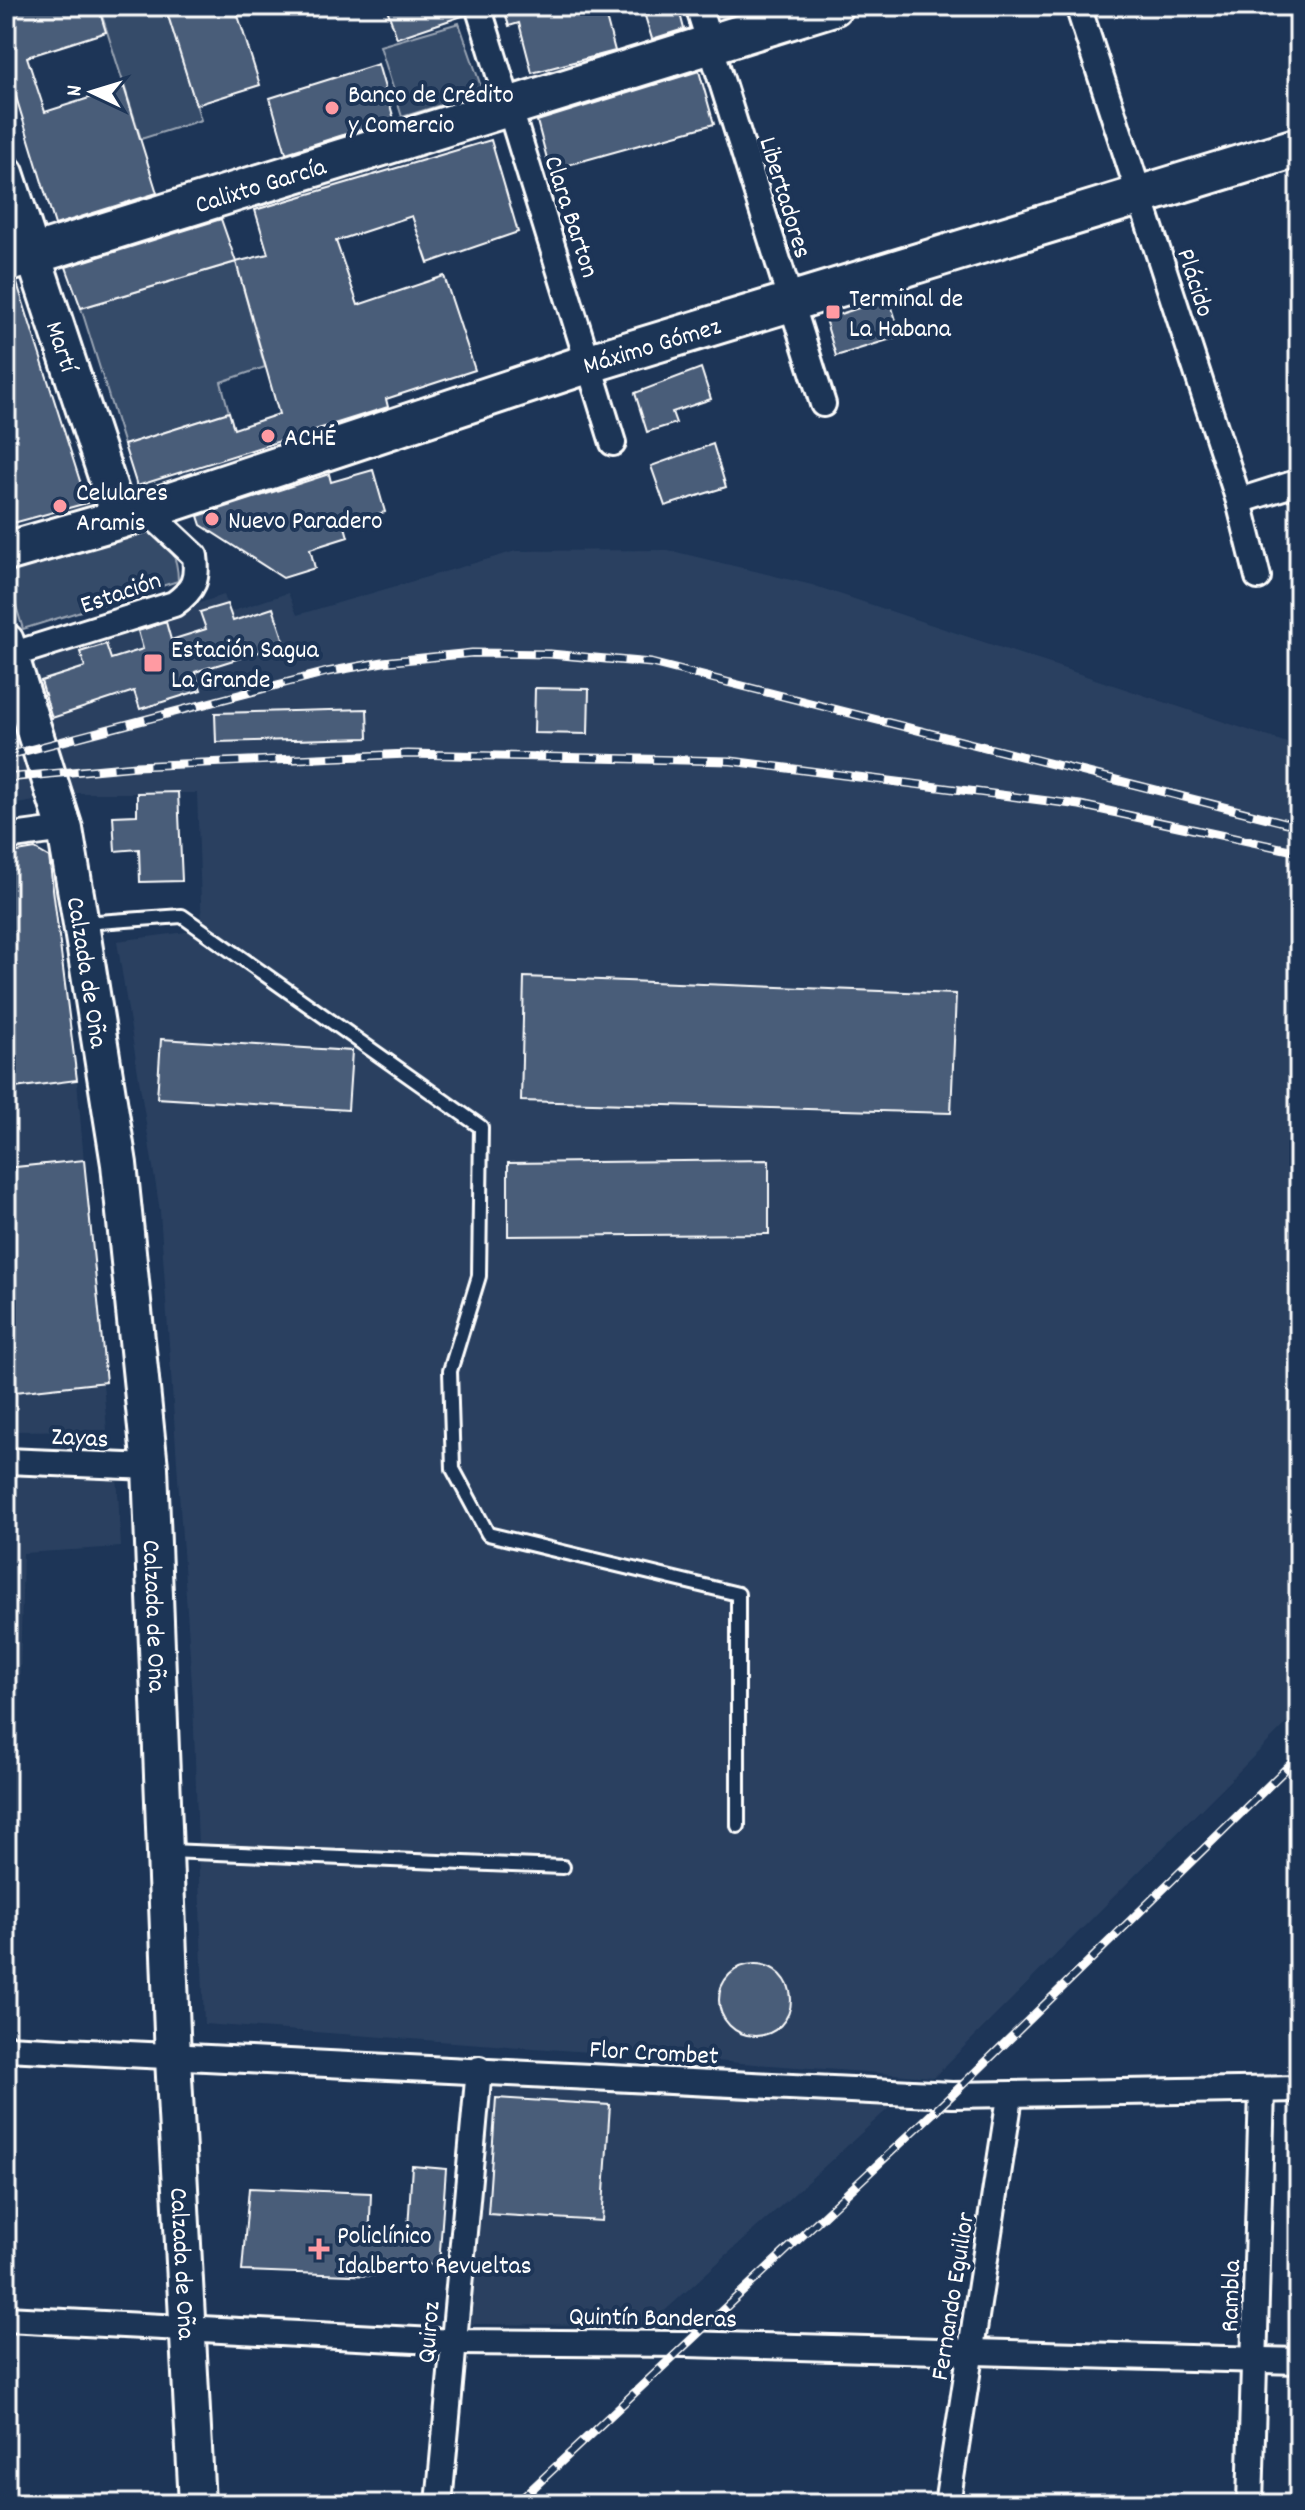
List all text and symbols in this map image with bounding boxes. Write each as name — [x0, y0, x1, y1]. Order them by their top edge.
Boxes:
north arrow — [52, 52, 132, 132]
place label: Banco de Crédito y Comercio — [348, 78, 514, 145]
text: N — [60, 84, 91, 97]
marker: Banco de Crédito y Comercio — [323, 99, 341, 117]
street label: Libertadores — [748, 133, 820, 263]
street label: Calixto García — [191, 149, 332, 225]
street label: Clara Barton — [533, 151, 607, 283]
street label: Plácido — [1165, 244, 1222, 322]
place label: Terminal de La Habana — [849, 282, 963, 349]
marker: Terminal de La Habana — [824, 303, 842, 321]
street label: Máximo Gómez — [579, 309, 726, 386]
street label: Martí — [34, 317, 86, 379]
place label: ACHÉ — [284, 421, 336, 458]
marker: ACHÉ — [259, 427, 277, 445]
place label: Celulares Aramis — [76, 476, 168, 543]
marker: Celulares Aramis — [51, 497, 69, 515]
place label: Nuevo Paradero — [228, 504, 383, 541]
marker: Nuevo Paradero — [203, 510, 221, 528]
street label: Estación — [76, 563, 167, 625]
place label: Estación Sagua La Grande — [171, 633, 320, 700]
marker: Estación Sagua La Grande — [142, 652, 164, 674]
street label: Calzada de Oña — [55, 894, 115, 1052]
street label: Zayas — [50, 1420, 109, 1459]
street label: Calzada de Oña — [131, 1539, 174, 1694]
street label: Flor Crombet — [588, 2033, 720, 2076]
street label: Calzada de Oña — [158, 2186, 203, 2341]
street label: Fernando Eguilior — [923, 2209, 986, 2383]
place label: Policlínico Idalberto Revueltas — [337, 2219, 532, 2286]
marker: Policlínico Idalberto Revueltas — [308, 2238, 330, 2260]
street label: Rambla — [1213, 2259, 1252, 2333]
street label: Quiroz — [409, 2300, 452, 2365]
street label: Quintín Banderas — [568, 2300, 737, 2339]

